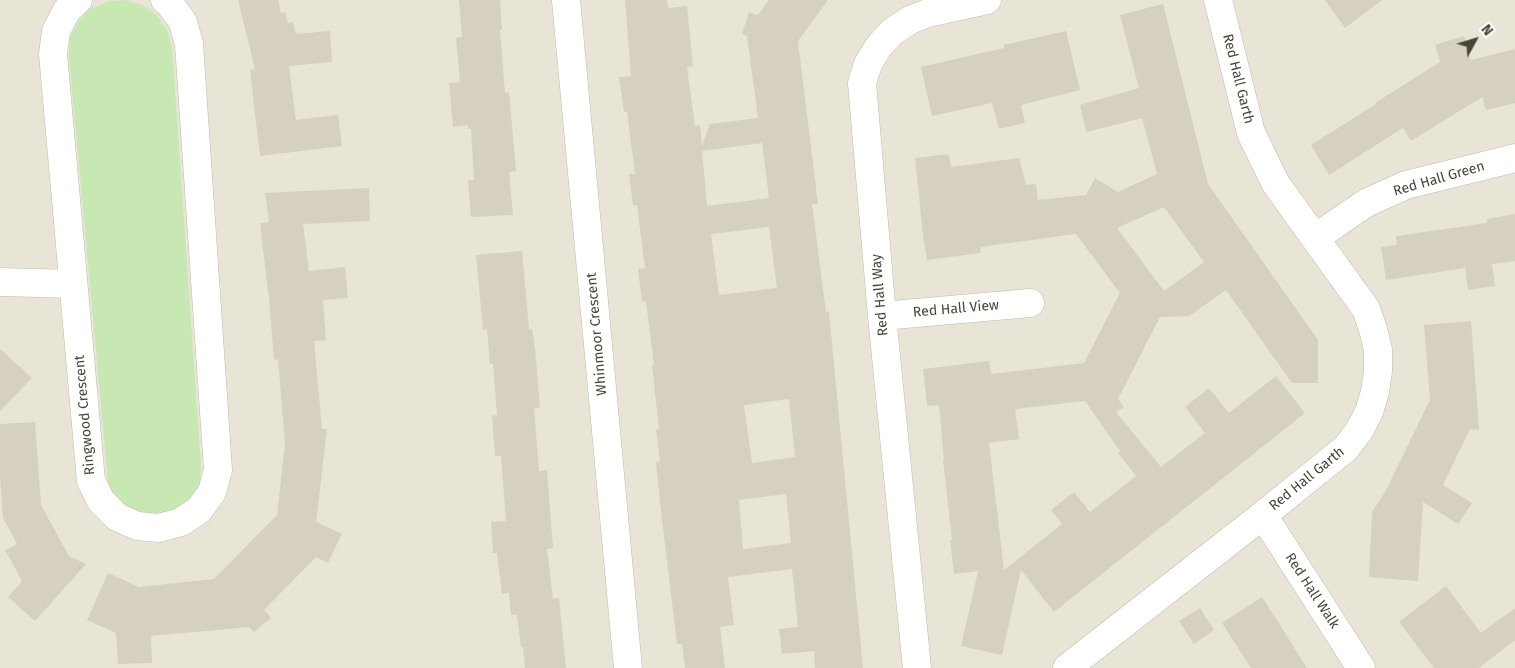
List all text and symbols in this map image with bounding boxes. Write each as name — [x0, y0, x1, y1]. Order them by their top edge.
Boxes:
north arrow — [1450, 15, 1500, 65]
text: N — [1478, 21, 1497, 39]
street label: Red Hall Garth — [1219, 32, 1257, 126]
street label: Red Hall Green — [1391, 158, 1487, 200]
street label: Red Hall Way — [868, 253, 892, 337]
street label: Whinmoor Crescent — [583, 272, 611, 396]
street label: Red Hall View — [912, 297, 1000, 321]
street label: Ringwood Crescent — [71, 354, 99, 476]
street label: Red Hall Garth — [1266, 444, 1348, 514]
street label: Red Hall Walk — [1281, 550, 1343, 632]

